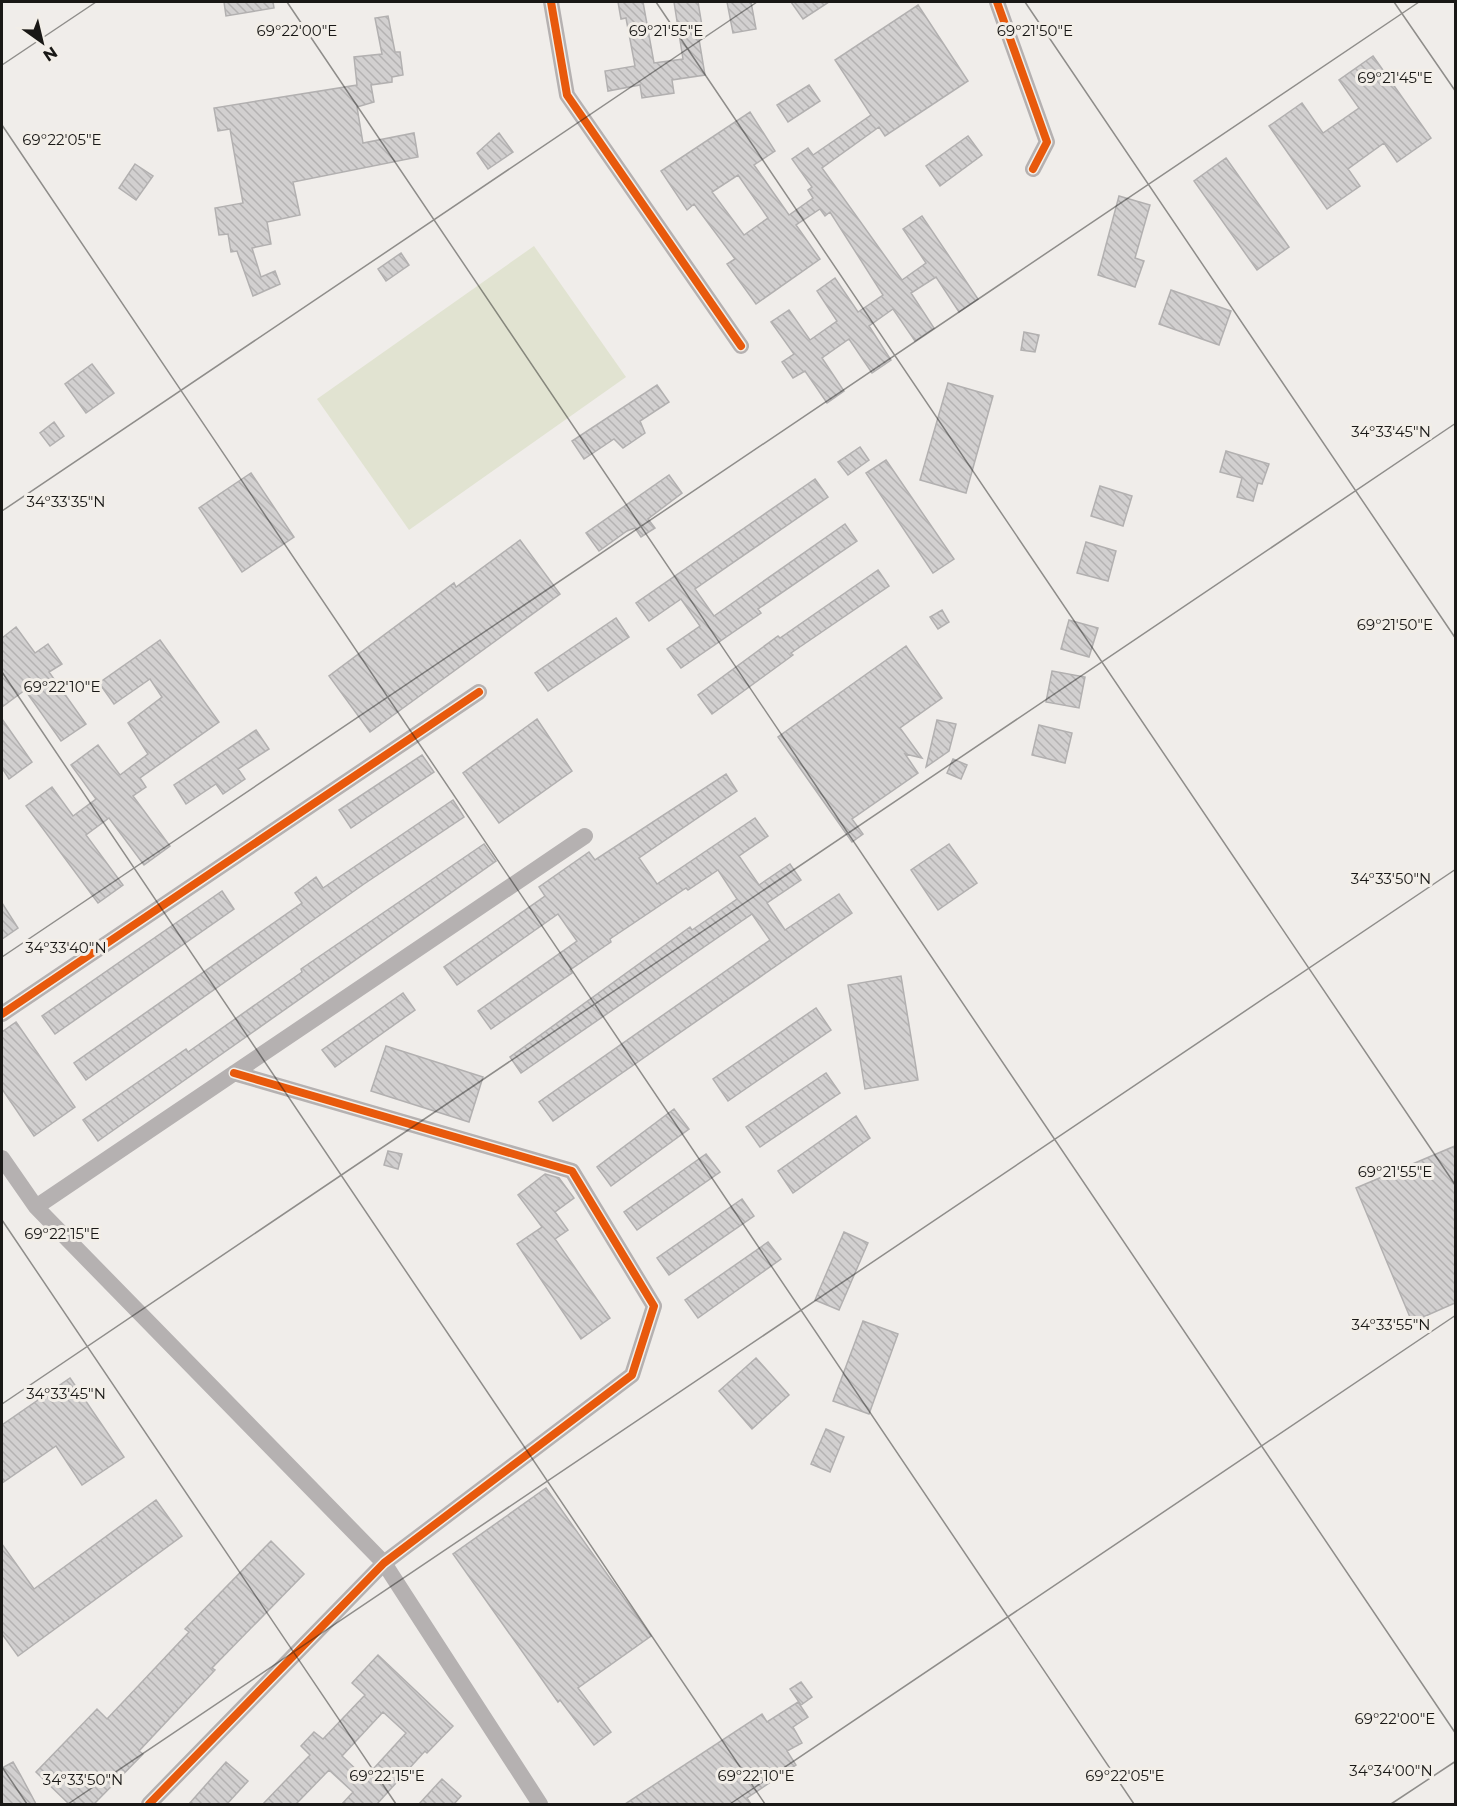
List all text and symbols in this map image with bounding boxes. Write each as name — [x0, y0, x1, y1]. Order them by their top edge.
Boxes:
north arrow — [12, 12, 72, 72]
text: 69°22'00"E — [257, 21, 337, 40]
text: 69°21'55"E — [629, 21, 703, 40]
text: 69°21'50"E — [997, 21, 1073, 40]
text: N — [39, 43, 61, 66]
text: 69°21'45"E — [1357, 68, 1433, 87]
text: 69°22'05"E — [22, 130, 102, 149]
text: 34°33'45"N — [1351, 422, 1431, 441]
text: 34°33'35"N — [26, 492, 106, 511]
text: 69°21'50"E — [1357, 615, 1433, 634]
text: 69°22'10"E — [24, 677, 100, 696]
text: 34°33'50"N — [1351, 869, 1431, 888]
text: 34°33'40"N — [25, 938, 107, 957]
text: 69°21'55"E — [1358, 1162, 1432, 1181]
text: 69°22'15"E — [24, 1224, 100, 1243]
text: 34°33'55"N — [1352, 1315, 1431, 1334]
text: 34°33'45"N — [26, 1384, 106, 1403]
text: 69°22'00"E — [1355, 1709, 1435, 1728]
text: 34°34'00"N — [1349, 1761, 1433, 1780]
text: 69°22'15"E — [349, 1766, 425, 1785]
text: 69°22'10"E — [718, 1766, 794, 1785]
text: 69°22'05"E — [1085, 1766, 1165, 1785]
text: 34°33'50"N — [43, 1770, 123, 1789]

